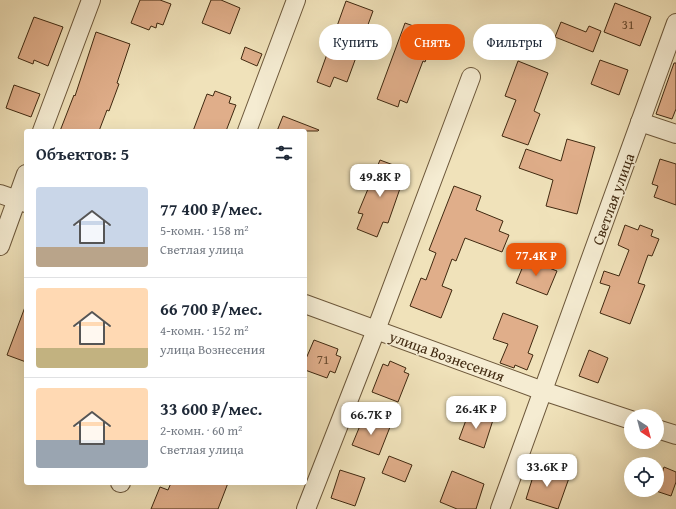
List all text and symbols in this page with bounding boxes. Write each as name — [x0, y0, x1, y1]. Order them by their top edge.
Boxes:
house number: 31 — [622, 15, 634, 34]
chip: Купить — [319, 24, 392, 60]
chip: Снять — [400, 24, 465, 60]
chip: Фильтры — [473, 24, 556, 60]
text: Объектов: 5 — [36, 141, 129, 166]
icon: filters — [273, 142, 295, 164]
street label: Светлая улица — [587, 149, 640, 248]
pin: 49.8K ₽ — [343, 164, 417, 198]
text: 49.8K ₽ — [359, 167, 401, 186]
text: 77 400 ₽/мес. — [160, 196, 262, 221]
icon: home — [68, 203, 116, 251]
text: 5-комн. · 158 m² — [160, 221, 249, 240]
text: Светлая улица — [160, 240, 244, 259]
pin: 77.4K ₽ — [499, 243, 573, 277]
text: 77.4K ₽ — [515, 246, 557, 265]
text: 66 700 ₽/мес. — [160, 296, 262, 321]
icon: home — [68, 304, 116, 352]
text: 4-комн. · 152 m² — [160, 321, 249, 340]
street label: улица Вознесения — [386, 325, 508, 387]
text: улица Вознесения — [160, 340, 265, 359]
house number: 71 — [317, 350, 329, 369]
text: 33 600 ₽/мес. — [160, 396, 262, 421]
pin: 26.4K ₽ — [439, 396, 513, 430]
text: 26.4K ₽ — [455, 399, 497, 418]
pin: 66.7K ₽ — [334, 402, 408, 436]
icon: home — [68, 404, 116, 452]
text: 66.7K ₽ — [350, 405, 392, 424]
north arrow — [624, 409, 664, 449]
map controls — [624, 409, 664, 497]
text: 2-комн. · 60 m² — [160, 421, 242, 440]
text: Светлая улица — [160, 440, 244, 459]
pin: 33.6K ₽ — [510, 454, 584, 488]
text: 33.6K ₽ — [526, 457, 568, 476]
button: locate — [624, 457, 664, 497]

